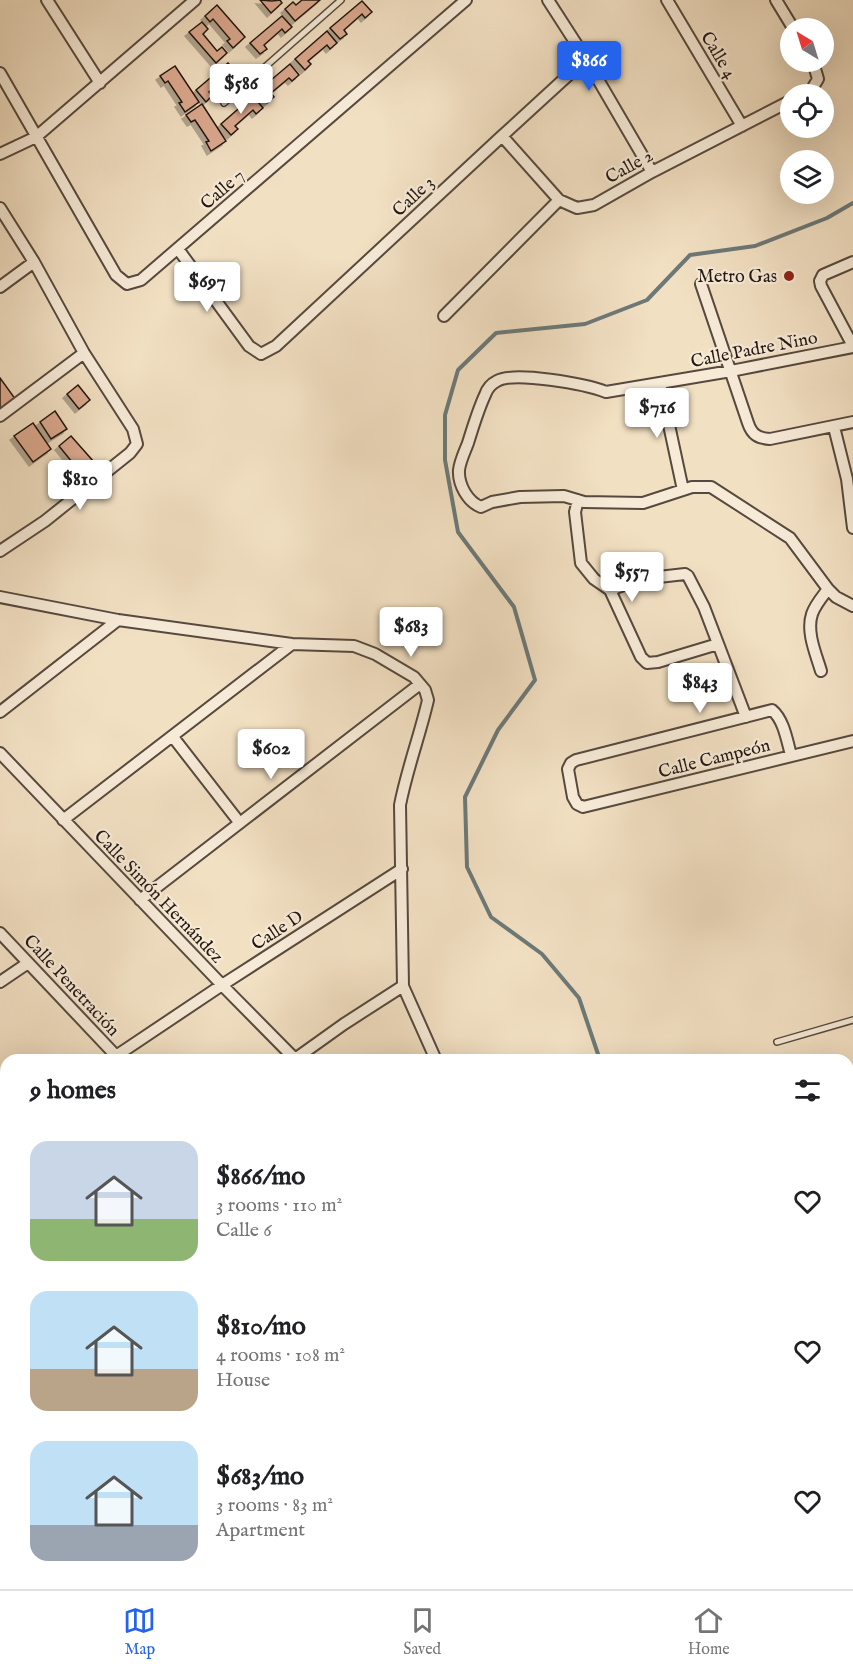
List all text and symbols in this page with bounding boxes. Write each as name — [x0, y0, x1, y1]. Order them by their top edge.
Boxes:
north arrow — [780, 18, 834, 72]
map controls — [780, 18, 834, 204]
street label: Calle 4 — [695, 28, 741, 84]
pin: $866 — [553, 41, 625, 92]
text: $866 — [571, 48, 607, 73]
pin: $586 — [205, 64, 277, 115]
text: $586 — [224, 71, 258, 96]
button: locate — [780, 84, 834, 138]
street label: Calle 2 — [602, 145, 658, 190]
button: layers — [780, 150, 834, 204]
street label: Calle 7 — [196, 165, 250, 216]
street label: Calle 3 — [388, 172, 440, 222]
pin: $697 — [171, 262, 243, 313]
place label: Metro Gas — [697, 266, 777, 289]
text: $697 — [188, 269, 226, 294]
marker: Metro Gas — [782, 269, 796, 283]
street label: Calle Padre Nino — [689, 327, 820, 374]
pin: $716 — [621, 388, 693, 439]
text: $716 — [639, 395, 675, 420]
pin: $810 — [44, 460, 116, 511]
text: $810 — [62, 467, 98, 492]
pin: $557 — [596, 552, 668, 603]
text: $557 — [615, 559, 649, 584]
pin: $683 — [375, 607, 447, 658]
text: $683 — [394, 614, 428, 639]
pin: $843 — [664, 663, 736, 714]
text: $843 — [682, 670, 718, 695]
pin: $602 — [235, 729, 307, 780]
street label: Calle Campeón — [656, 734, 773, 784]
text: $602 — [252, 736, 290, 761]
street label: Calle Simón Hernández — [88, 825, 228, 969]
street label: Calle D — [248, 906, 308, 956]
street label: Calle Penetración — [18, 930, 124, 1042]
text: 9 homes — [30, 1074, 116, 1107]
icon: filters — [791, 1074, 824, 1107]
text: $866/mo — [216, 1160, 305, 1193]
icon: home — [78, 1165, 150, 1237]
icon: heart — [791, 1185, 824, 1218]
text: 3 rooms · 110 m² — [216, 1193, 342, 1218]
text: Calle 6 — [216, 1218, 272, 1243]
text: $810/mo — [216, 1310, 306, 1343]
icon: home — [78, 1315, 150, 1387]
icon: heart — [791, 1335, 824, 1368]
text: 4 rooms · 108 m² — [216, 1343, 345, 1368]
text: House — [216, 1368, 270, 1393]
text: $683/mo — [216, 1460, 304, 1493]
icon: home — [78, 1465, 150, 1537]
icon: heart — [791, 1485, 824, 1518]
text: 3 rooms · 83 m² — [216, 1493, 333, 1518]
text: Apartment — [216, 1518, 305, 1543]
tab: Map — [123, 1604, 156, 1660]
tab: Saved — [403, 1604, 441, 1660]
tab: Home — [688, 1604, 730, 1660]

